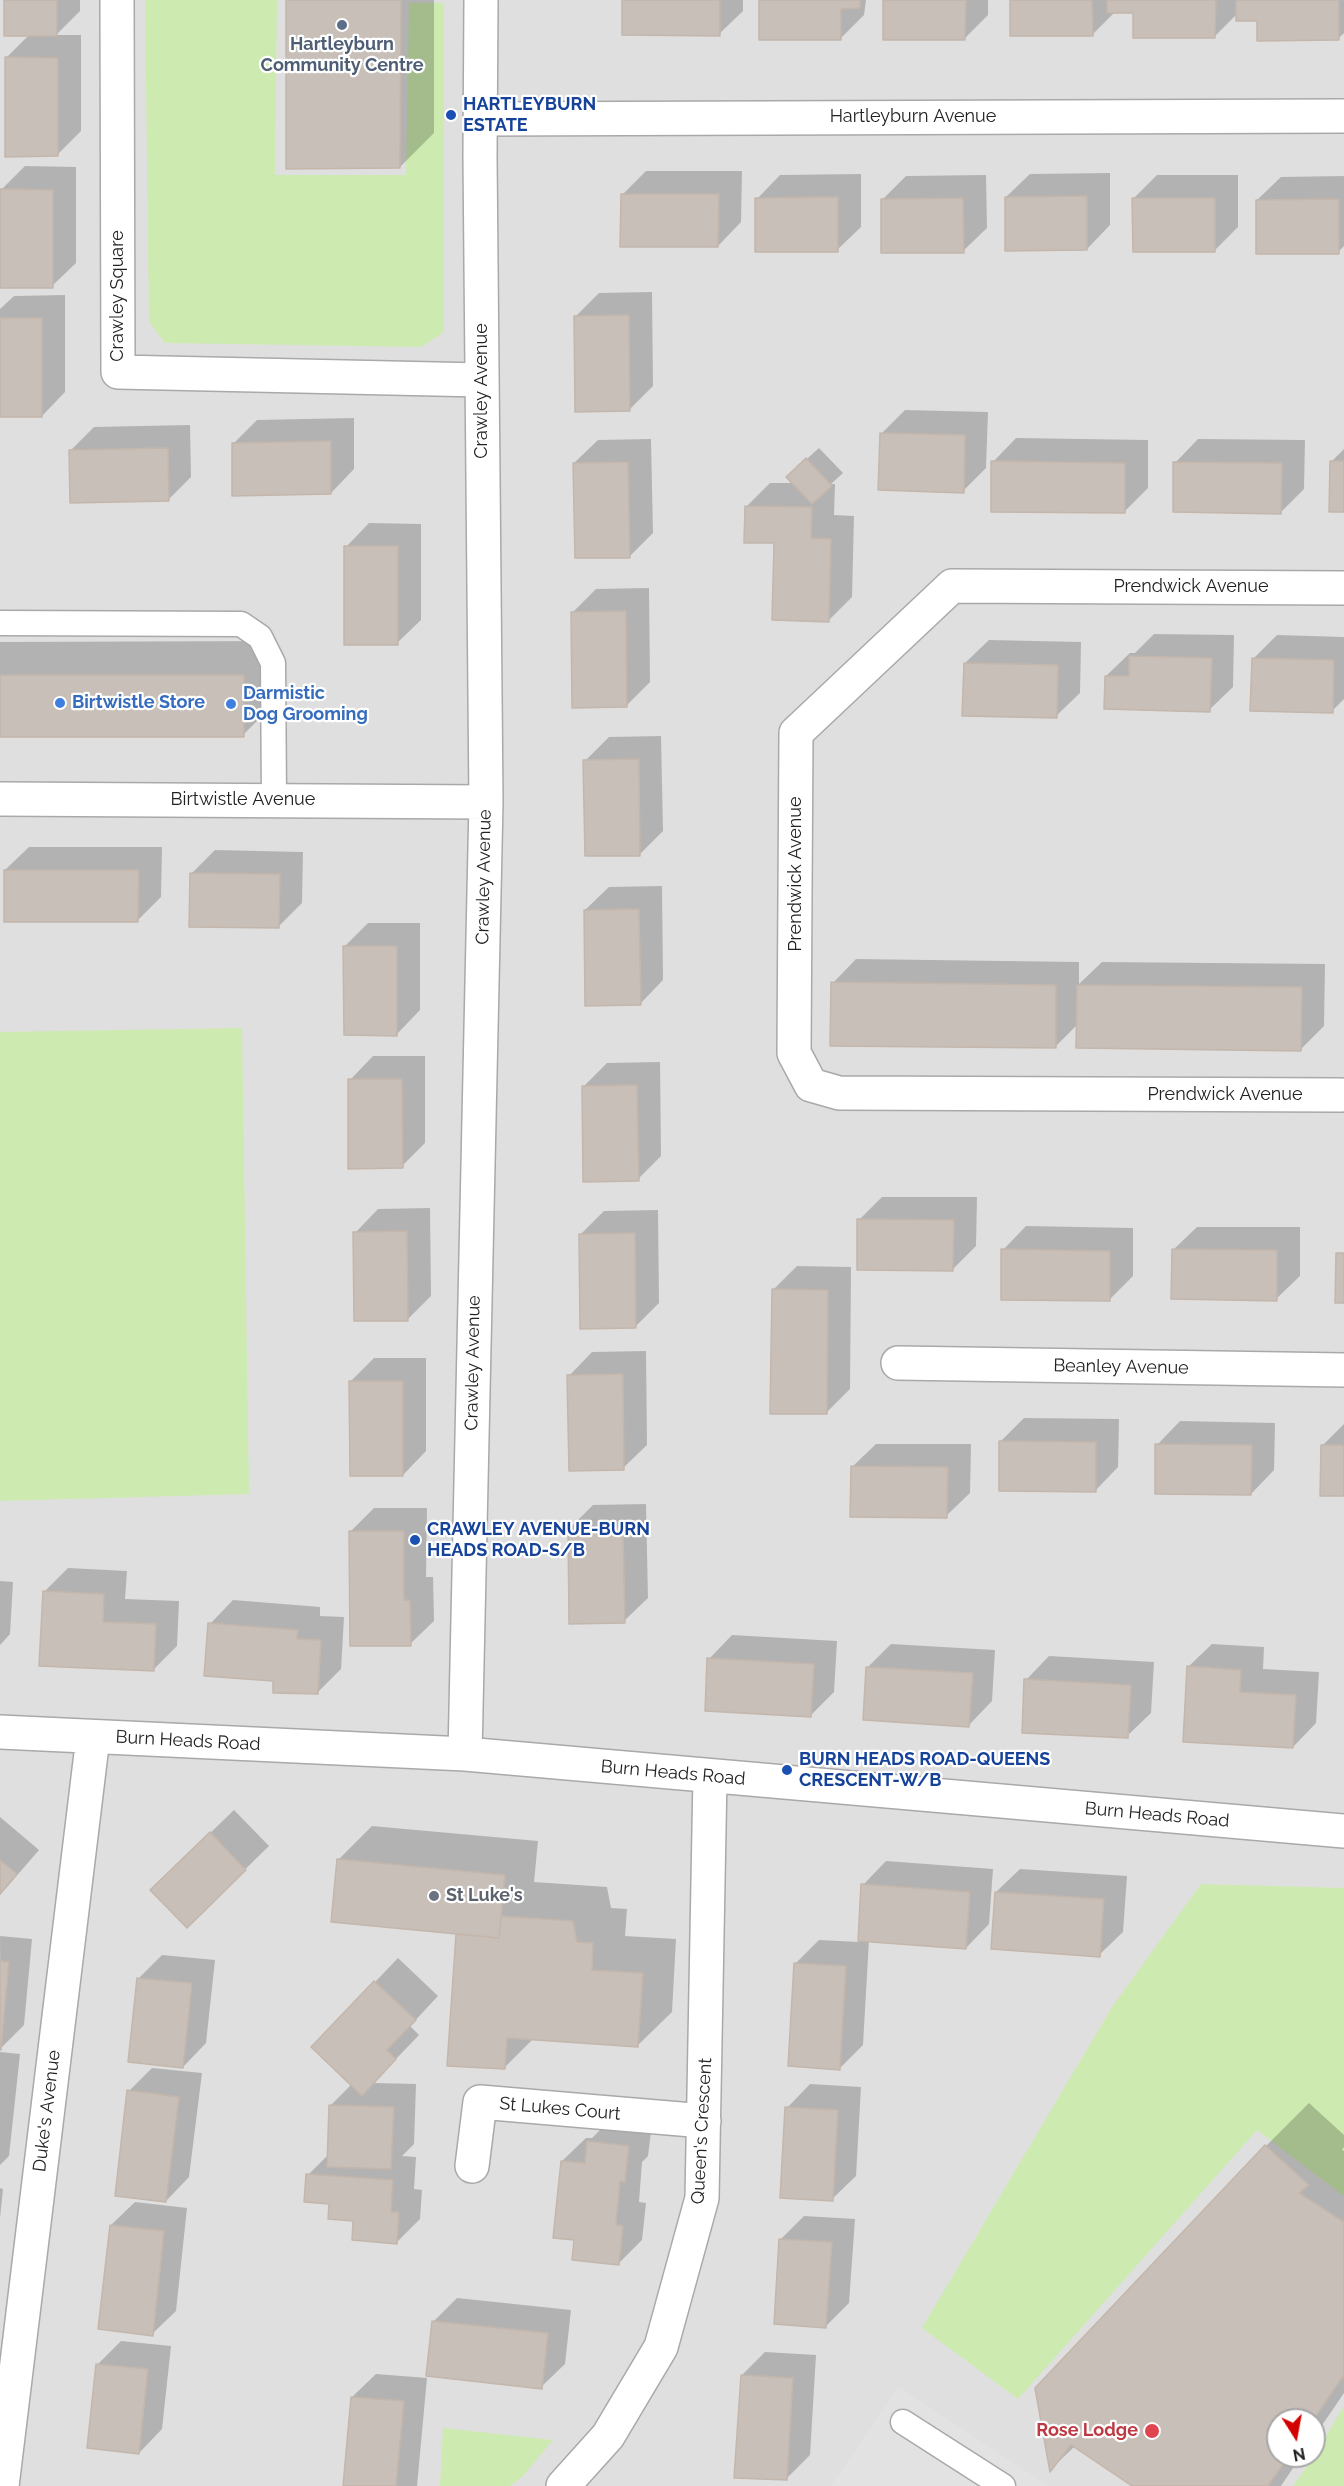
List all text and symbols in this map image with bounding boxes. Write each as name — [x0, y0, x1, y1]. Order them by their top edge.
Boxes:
marker: Hartleyburn Community Centre — [335, 18, 349, 32]
place label: Hartleyburn Community Centre — [261, 34, 423, 76]
place label: HARTLEYBURN ESTATE — [463, 94, 596, 136]
street label: Hartleyburn Avenue — [830, 106, 996, 128]
marker: HARTLEYBURN ESTATE — [444, 108, 458, 122]
street label: Crawley Square — [107, 230, 129, 362]
street label: Crawley Avenue — [471, 323, 493, 459]
street label: Prendwick Avenue — [1113, 576, 1269, 598]
place label: Darmistic Dog Grooming — [243, 683, 368, 726]
place label: Birtwistle Store — [72, 692, 205, 714]
marker: Birtwistle Store — [53, 696, 67, 710]
marker: Darmistic Dog Grooming — [224, 697, 238, 711]
street label: Birtwistle Avenue — [171, 789, 315, 811]
street label: Prendwick Avenue — [785, 796, 807, 952]
street label: Crawley Avenue — [472, 809, 496, 945]
street label: Prendwick Avenue — [1147, 1084, 1303, 1106]
street label: Crawley Avenue — [461, 1295, 485, 1431]
street label: Beanley Avenue — [1053, 1355, 1189, 1379]
place label: CRAWLEY AVENUE-BURN HEADS ROAD-S/B — [427, 1519, 650, 1562]
marker: CRAWLEY AVENUE-BURN HEADS ROAD-S/B — [408, 1533, 422, 1547]
street label: Burn Heads Road — [115, 1726, 261, 1756]
place label: BURN HEADS ROAD-QUEENS CRESCENT-W/B — [799, 1749, 1050, 1792]
street label: Burn Heads Road — [600, 1756, 746, 1790]
marker: BURN HEADS ROAD-QUEENS CRESCENT-W/B — [780, 1763, 794, 1777]
street label: Burn Heads Road — [1084, 1798, 1230, 1832]
place label: St Luke's — [446, 1885, 523, 1907]
marker: St Luke's — [427, 1889, 441, 1903]
street label: Duke's Avenue — [29, 2049, 65, 2173]
street label: Queen's Crescent — [687, 2057, 717, 2205]
street label: St Lukes Court — [499, 2093, 621, 2125]
north arrow — [1266, 2408, 1326, 2468]
place label: Rose Lodge — [1036, 2420, 1138, 2442]
marker: Rose Lodge — [1143, 2422, 1161, 2440]
text: N — [1291, 2444, 1307, 2465]

